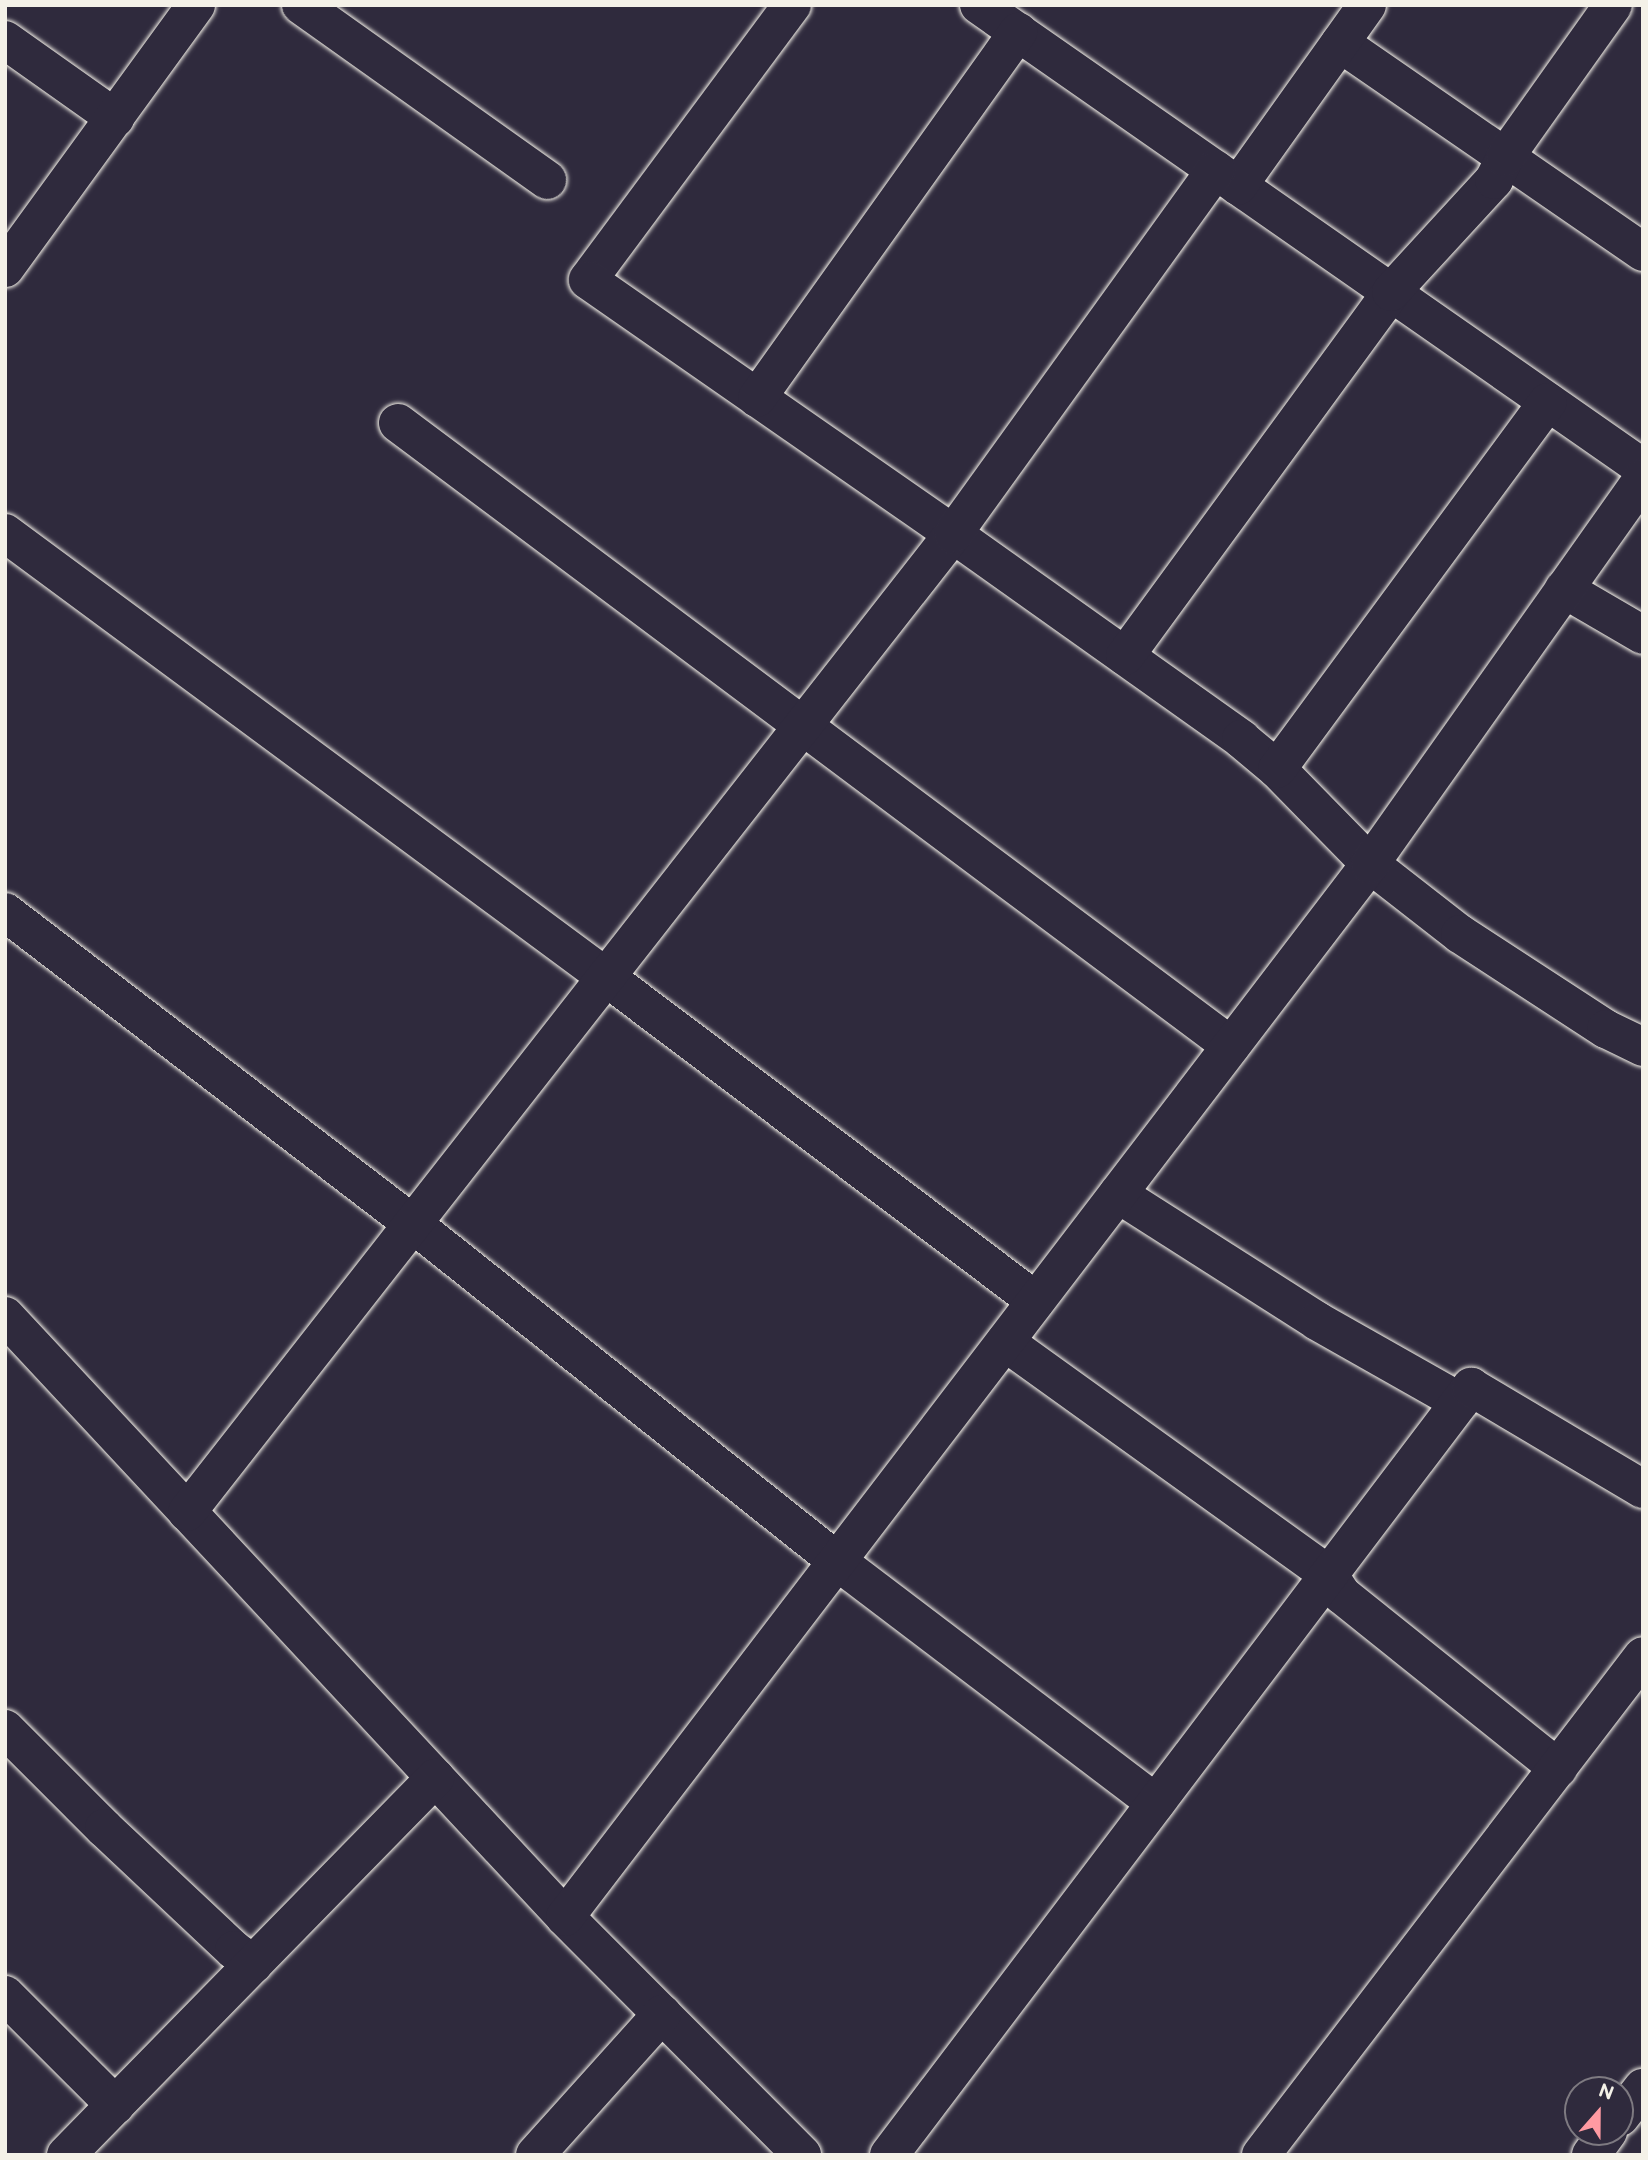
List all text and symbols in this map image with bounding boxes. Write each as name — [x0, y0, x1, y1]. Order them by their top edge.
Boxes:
north arrow — [1564, 2076, 1634, 2146]
text: N — [1595, 2080, 1617, 2106]

